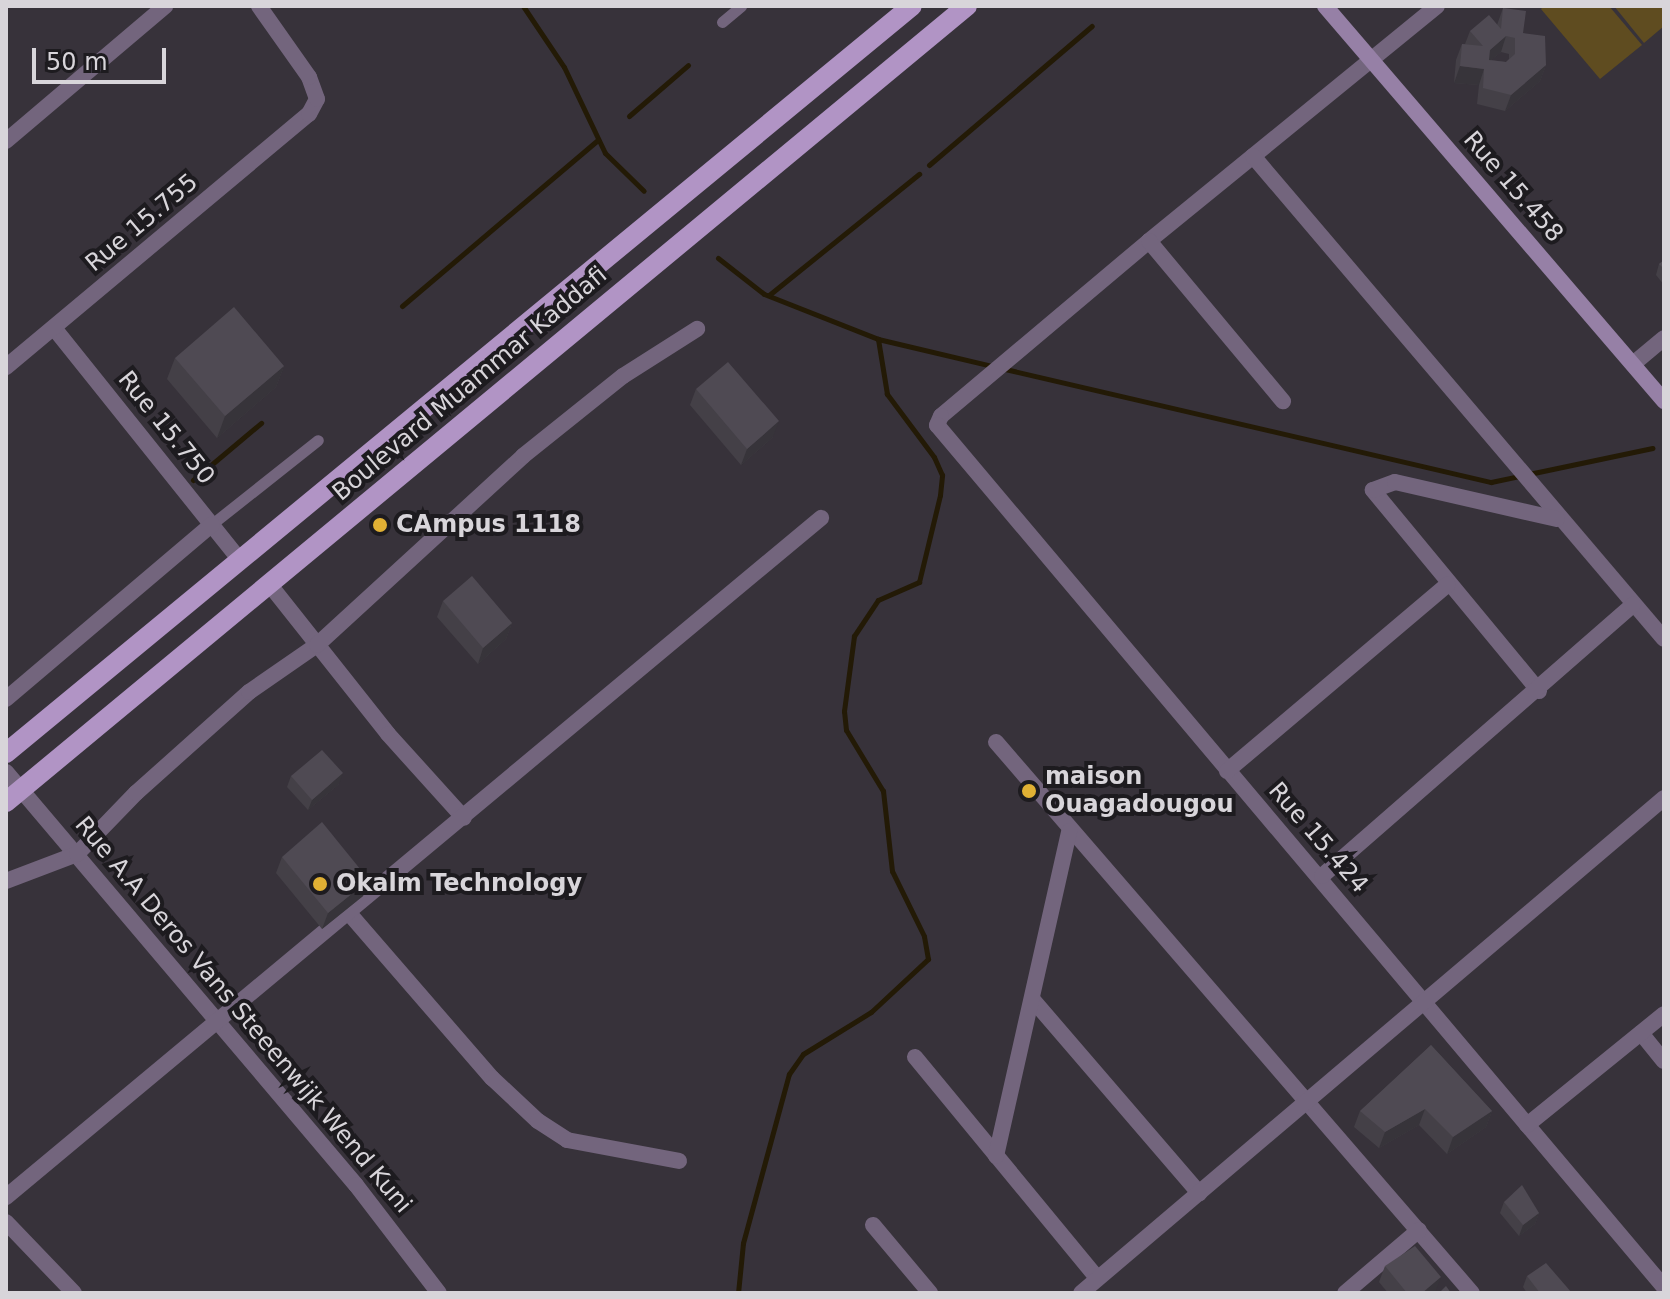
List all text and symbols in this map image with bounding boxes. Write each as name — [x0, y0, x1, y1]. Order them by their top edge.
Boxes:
scale bar — [36, 32, 170, 82]
text: 50 m — [46, 48, 108, 76]
street label: Rue 15.458 — [1457, 126, 1569, 248]
street label: Rue 15.755 — [80, 168, 204, 278]
street label: Boulevard Muammar Kaddafi — [327, 261, 613, 507]
street label: Rue 15.750 — [112, 366, 220, 490]
place label: CAmpus 1118 — [396, 511, 581, 539]
marker: CAmpus 1118 — [371, 516, 389, 534]
place label: maison Ouagadougou — [1045, 763, 1234, 819]
street label: Rue 15.424 — [1262, 777, 1374, 899]
marker: maison Ouagadougou — [1020, 782, 1038, 800]
street label: Rue A.A Deros Vans Steeenwijk Wend Kuni — [69, 811, 417, 1219]
place label: Okalm Technology — [336, 870, 582, 898]
marker: Okalm Technology — [311, 875, 329, 893]

